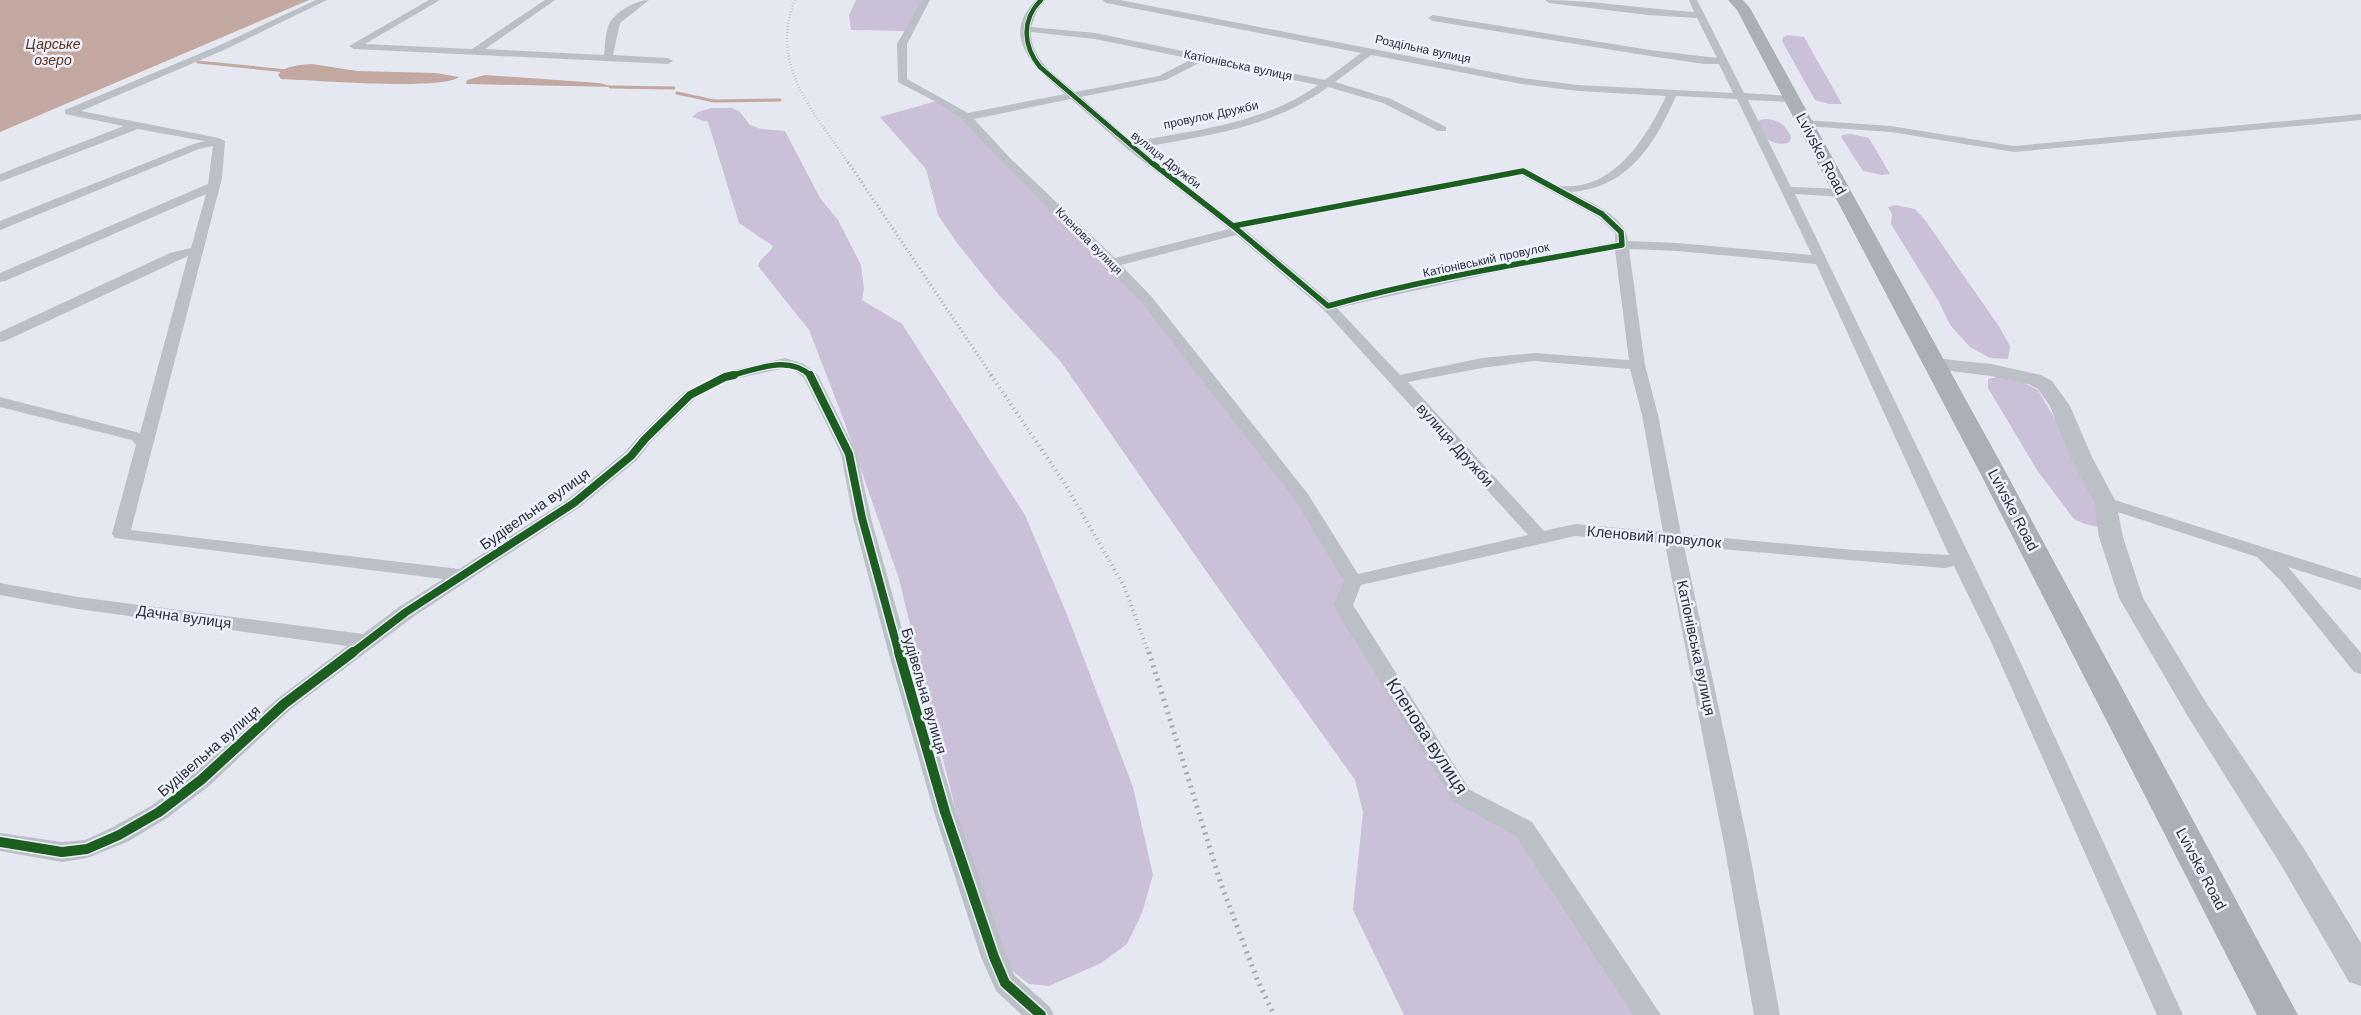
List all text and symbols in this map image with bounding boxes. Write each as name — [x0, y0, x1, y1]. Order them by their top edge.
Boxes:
street label: Роздільна вулиця — [1374, 32, 1472, 66]
water label: Царське озеро — [26, 36, 81, 68]
street label: Катіонівська вулиця — [1183, 47, 1293, 83]
street label: провулок Дружби — [1162, 98, 1260, 132]
street label: Lvivske Road — [1793, 110, 1850, 198]
street label: вулиця Дружби — [1128, 128, 1204, 192]
street label: Кленова вулиця — [1053, 205, 1125, 277]
street label: Катіонівський провулок — [1422, 240, 1551, 280]
street label: вулиця Дружби — [1414, 400, 1497, 490]
street label: Будівельна вулиця — [476, 464, 593, 553]
street label: Lvivske Road — [1985, 466, 2042, 554]
street label: Кленовий провулок — [1586, 522, 1722, 551]
street label: Катіонівська вулиця — [1674, 579, 1719, 717]
street label: Дачна вулиця — [136, 601, 233, 632]
street label: Будівельна вулиця — [898, 626, 951, 756]
street label: Кленова вулиця — [1382, 674, 1472, 798]
street label: Будівельна вулиця — [154, 701, 263, 800]
street label: Lvivske Road — [2173, 825, 2230, 913]

